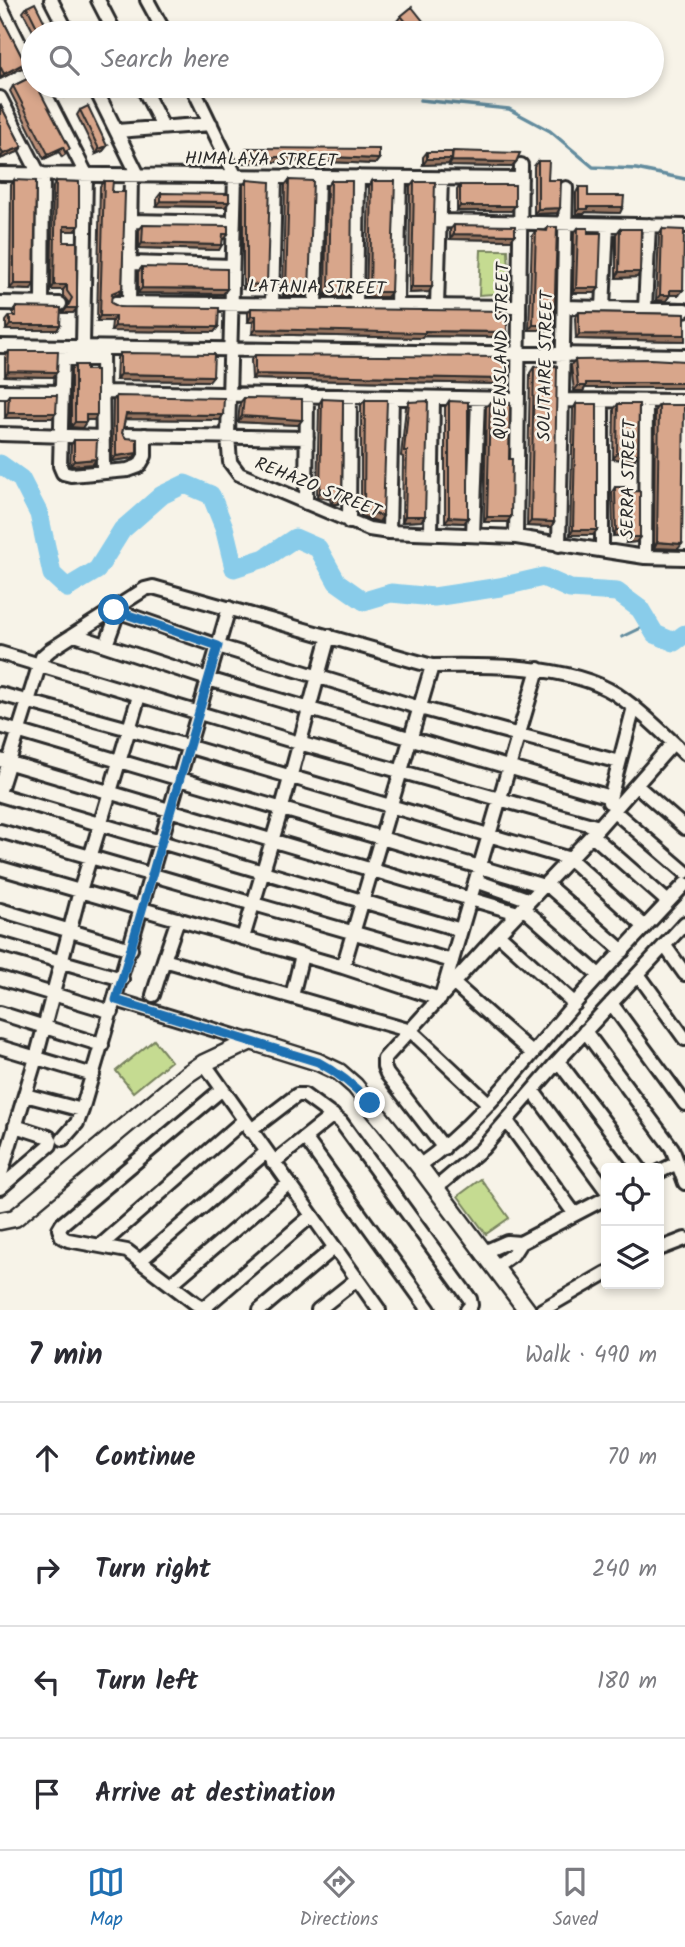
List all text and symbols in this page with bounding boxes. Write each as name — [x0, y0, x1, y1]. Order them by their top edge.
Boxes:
search box — [21, 21, 664, 98]
text: Search here — [101, 39, 229, 81]
icon: search — [45, 41, 83, 79]
street label: HIMALAYA STREET — [184, 145, 339, 176]
street label: QUEENSLAND STREET — [486, 261, 519, 440]
street label: LATANIA STREET — [248, 273, 387, 304]
street label: SOLITAIRE STREET — [531, 289, 562, 442]
street label: SERRA STREET — [614, 418, 645, 539]
street label: REHAZO STREET — [250, 450, 386, 527]
route start — [98, 594, 129, 625]
route end — [354, 1087, 385, 1118]
map controls — [601, 1163, 664, 1289]
button: locate — [601, 1163, 664, 1226]
button: layers — [601, 1226, 664, 1289]
text: 7 min — [28, 1332, 103, 1380]
text: Walk · 490 m — [525, 1338, 657, 1374]
text: Continue — [95, 1437, 196, 1479]
icon: ahead — [28, 1439, 66, 1477]
text: 70 m — [607, 1440, 657, 1476]
text: Turn right — [95, 1549, 211, 1591]
icon: right — [28, 1551, 66, 1589]
text: 240 m — [592, 1552, 657, 1588]
text: Turn left — [95, 1661, 198, 1703]
icon: left — [28, 1663, 66, 1701]
text: 180 m — [597, 1664, 657, 1700]
text: Arrive at destination — [95, 1773, 335, 1815]
icon: arrive — [28, 1775, 66, 1813]
tab: Map — [87, 1863, 125, 1935]
tab: Directions — [300, 1863, 378, 1935]
tab: Saved — [553, 1863, 598, 1935]

